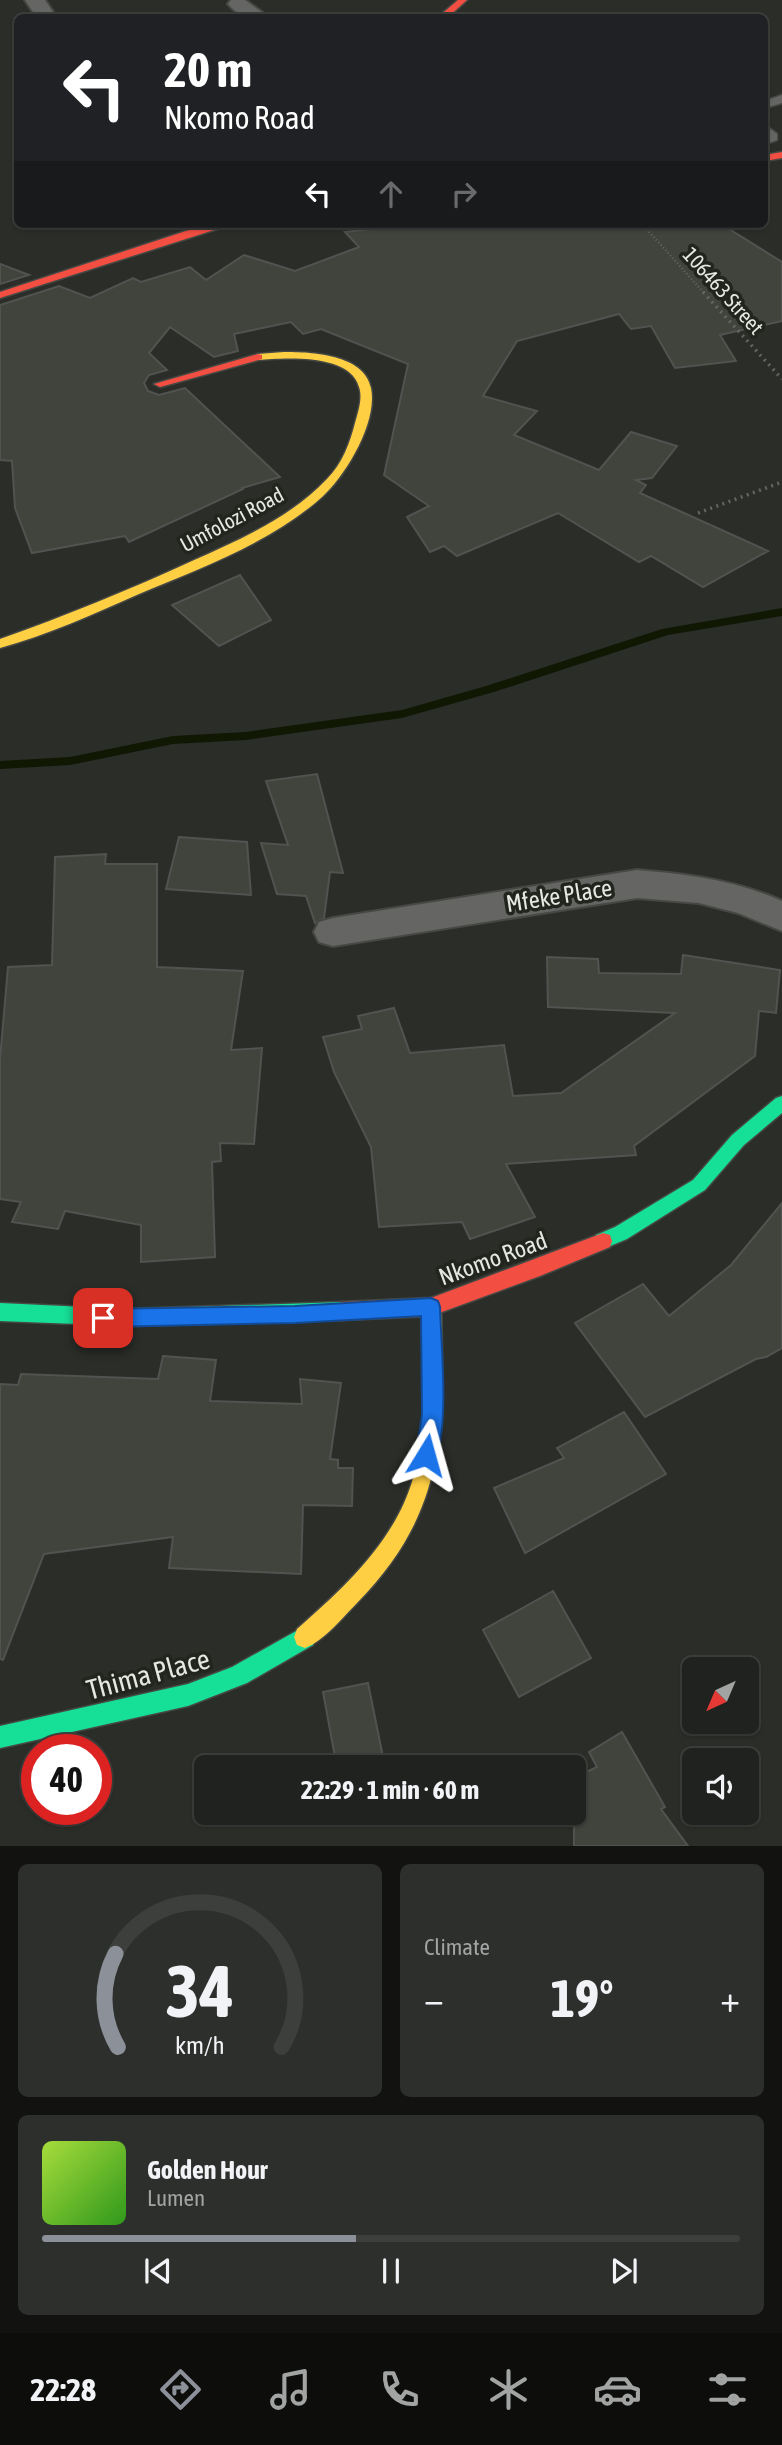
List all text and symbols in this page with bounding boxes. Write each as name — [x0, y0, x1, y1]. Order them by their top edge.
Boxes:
text: 20 m — [164, 41, 252, 97]
icon: left — [49, 42, 140, 133]
text: Nkomo Road — [164, 99, 315, 136]
icon: left — [299, 175, 337, 213]
icon: ahead — [372, 175, 410, 213]
icon: right — [445, 175, 483, 213]
street label: 106463 Street — [679, 242, 769, 339]
street label: Umfolozi Road — [176, 482, 287, 556]
street label: Mfeke Place — [504, 874, 614, 917]
street label: Nkomo Road — [435, 1226, 551, 1291]
pin — [73, 1288, 133, 1348]
icon: arrive — [84, 1299, 122, 1337]
position arrow — [389, 1418, 463, 1492]
street label: Thima Place — [83, 1642, 213, 1706]
north arrow — [682, 1657, 760, 1734]
map controls — [682, 1657, 759, 1825]
speed limit sign: 40 — [21, 1734, 112, 1825]
button: sound — [682, 1748, 759, 1825]
text: 22:29 · 1 min · 60 m — [301, 1775, 479, 1805]
text: Climate — [424, 1934, 490, 1960]
text: 34 — [166, 1949, 234, 2032]
text: 19° — [550, 1968, 614, 2028]
text: − — [424, 1977, 444, 2020]
text: + — [720, 1977, 740, 2020]
text: km/h — [175, 2030, 225, 2058]
text: Golden Hour — [147, 2155, 267, 2185]
text: Lumen — [147, 2185, 205, 2211]
icon: previous — [139, 2252, 177, 2290]
icon: pause — [372, 2252, 410, 2290]
icon: next — [605, 2252, 643, 2290]
icon: directions — [156, 2365, 205, 2414]
icon: music — [266, 2365, 315, 2414]
icon: phone — [375, 2365, 424, 2414]
icon: climate — [484, 2365, 533, 2414]
icon: car — [593, 2365, 642, 2414]
icon: filters — [703, 2365, 752, 2414]
text: 22:28 — [30, 2371, 96, 2408]

